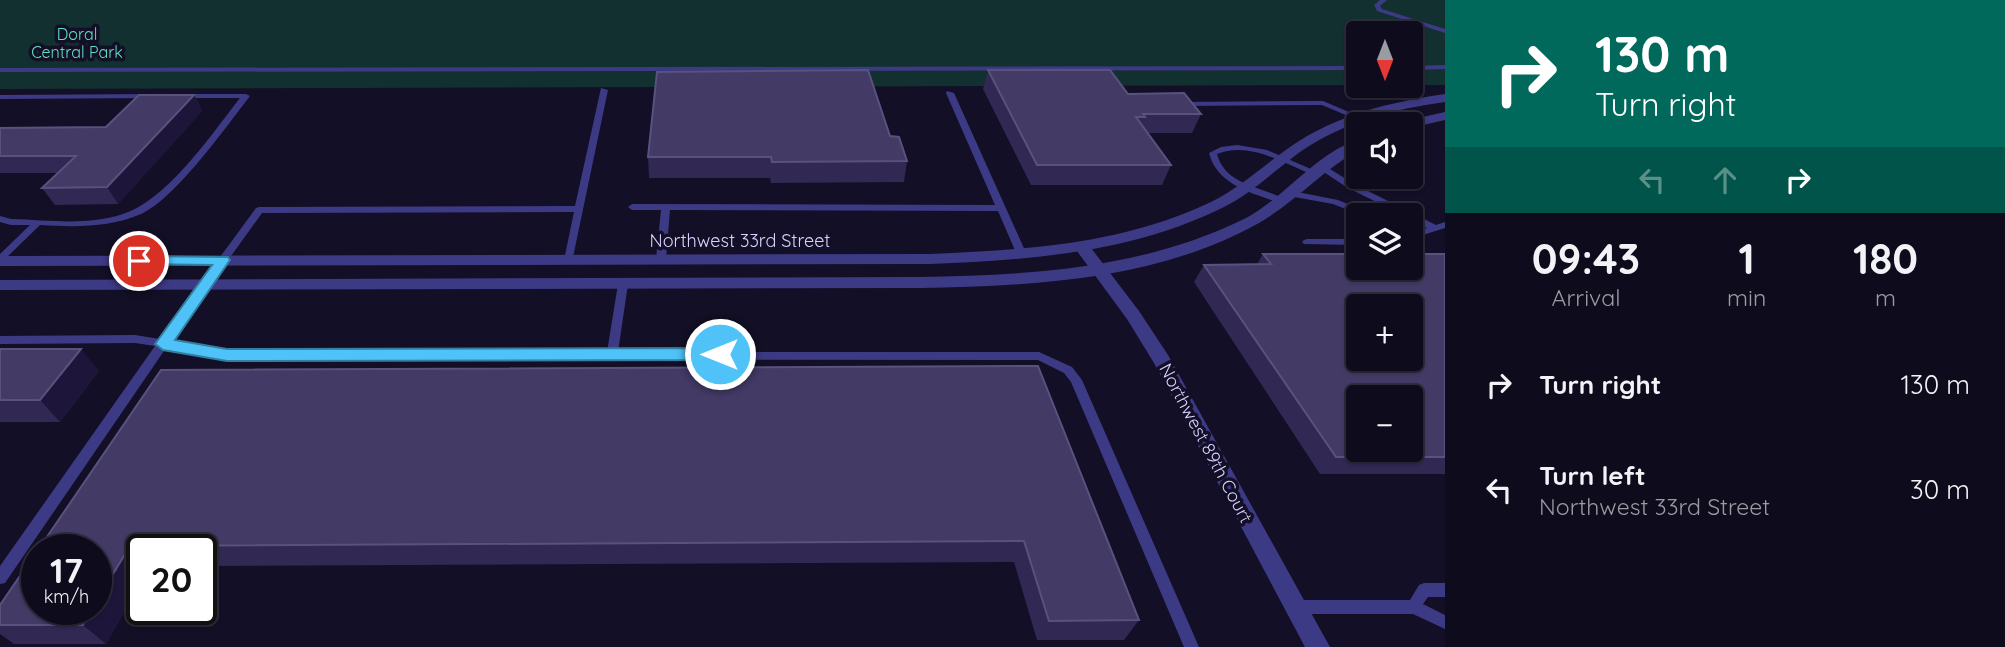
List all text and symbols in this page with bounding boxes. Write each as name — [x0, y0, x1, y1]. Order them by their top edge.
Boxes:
north arrow — [1346, 21, 1423, 98]
map controls — [1346, 21, 1423, 462]
text: 130 m — [1595, 23, 1729, 84]
park label: Doral Central Park — [31, 24, 123, 62]
icon: right — [1480, 28, 1571, 119]
text: Turn right — [1595, 84, 1736, 124]
button: sound — [1346, 112, 1423, 189]
icon: left — [1633, 161, 1671, 199]
icon: ahead — [1706, 161, 1744, 199]
icon: right — [1779, 161, 1817, 199]
button: layers — [1346, 203, 1423, 280]
street label: Northwest 33rd Street — [650, 229, 830, 252]
pin — [109, 231, 169, 291]
text: 09:43 — [1532, 232, 1640, 285]
text: 1 — [1738, 232, 1755, 285]
text: 180 — [1853, 232, 1918, 285]
icon: arrive — [120, 242, 158, 280]
text: Arrival — [1552, 283, 1620, 312]
text: min — [1727, 283, 1766, 312]
text: m — [1875, 283, 1896, 312]
button: + — [1346, 294, 1423, 371]
position arrow — [683, 317, 757, 391]
street label: Northwest 89th Court — [1154, 359, 1258, 527]
icon: right — [1480, 366, 1518, 404]
text: Turn right — [1539, 368, 1661, 401]
text: 130 m — [1900, 368, 1970, 401]
button: − — [1346, 385, 1423, 462]
text: Turn left — [1539, 459, 1646, 492]
icon: left — [1480, 471, 1518, 509]
text: 30 m — [1910, 473, 1970, 506]
text: Northwest 33rd Street — [1539, 492, 1770, 521]
speed limit sign: 20 — [126, 534, 217, 625]
text: 17 — [50, 548, 83, 592]
text: km/h — [44, 585, 89, 608]

